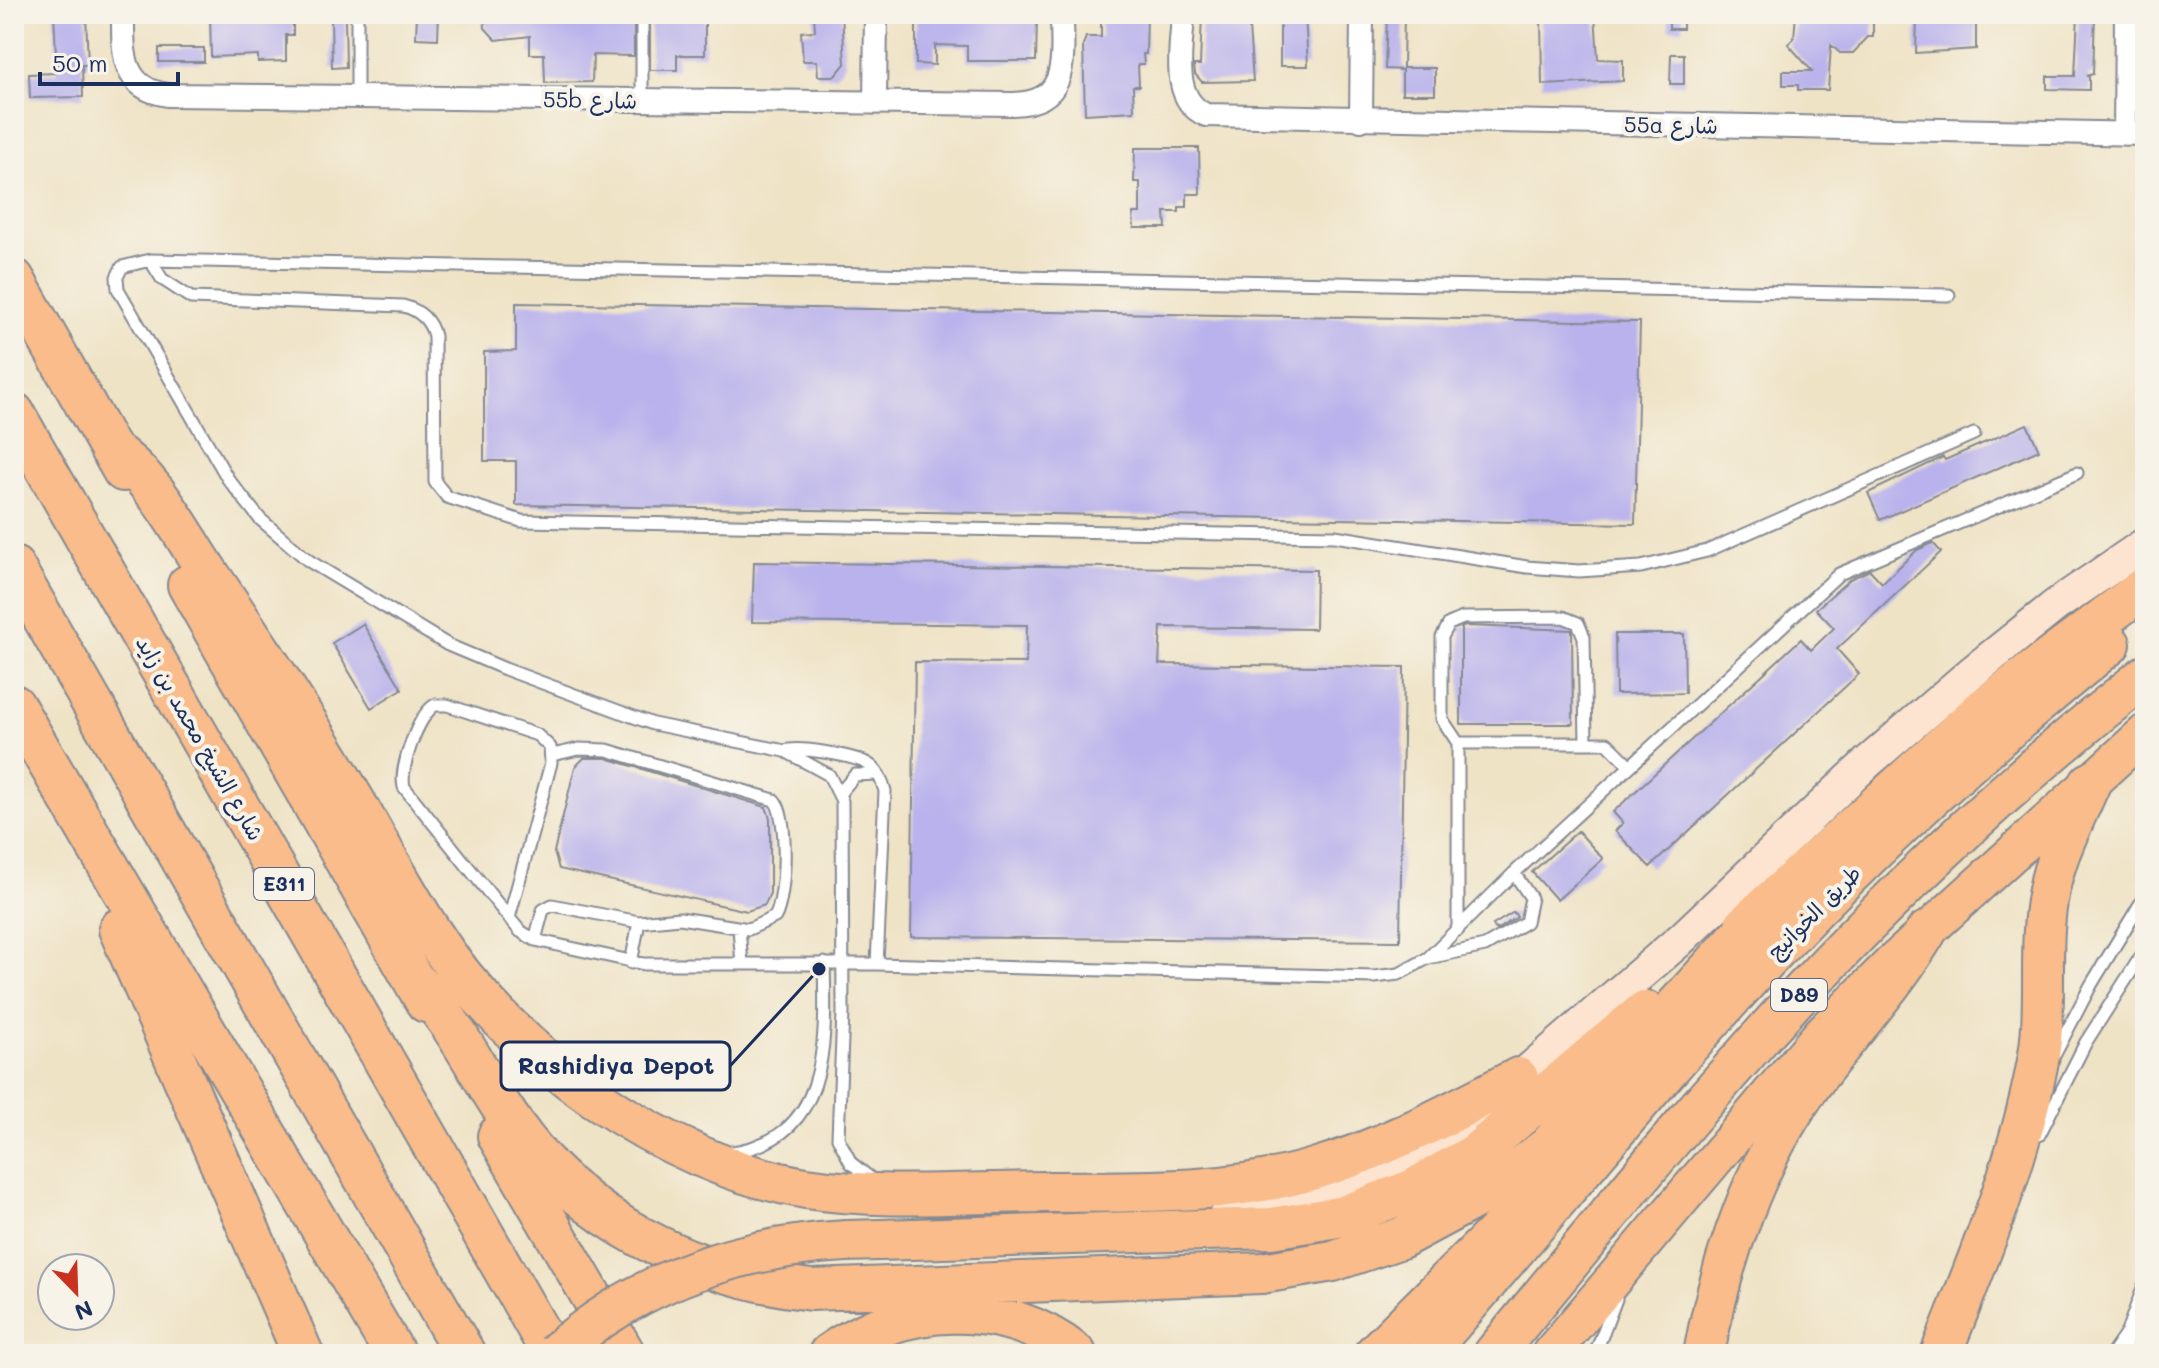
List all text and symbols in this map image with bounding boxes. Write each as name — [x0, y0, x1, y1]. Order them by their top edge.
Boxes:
scale bar — [40, 36, 178, 86]
text: 50 m — [52, 47, 108, 78]
street label: 55b شارع — [543, 84, 637, 117]
street label: 55a شارع — [1624, 109, 1718, 142]
street label: شارع الشيخ محمد بن زايد — [128, 630, 271, 846]
street label: طريق الخوانيج — [1760, 858, 1868, 966]
road number: E311 — [254, 868, 314, 900]
road number: D89 — [1771, 979, 1827, 1011]
callout: Rashidiya Depot — [501, 1042, 730, 1090]
text: Rashidiya Depot — [517, 1049, 715, 1080]
north arrow — [36, 1252, 116, 1332]
text: N — [71, 1294, 97, 1327]

